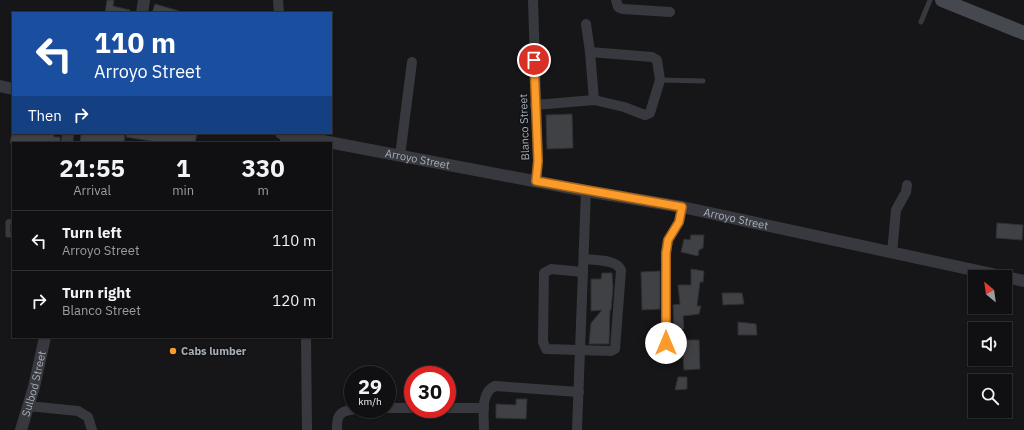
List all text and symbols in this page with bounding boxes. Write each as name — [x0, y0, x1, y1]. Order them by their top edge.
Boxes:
text: 110 m — [94, 24, 176, 61]
icon: left — [28, 28, 80, 80]
pin — [517, 43, 551, 77]
icon: arrive — [523, 49, 545, 71]
text: Arroyo Street — [94, 60, 201, 83]
street label: Blanco Street — [516, 93, 532, 161]
icon: right — [70, 104, 92, 126]
text: Then — [28, 106, 62, 125]
street label: Arroyo Street — [384, 146, 451, 172]
text: 21:55 — [59, 152, 125, 184]
text: 1 — [176, 152, 190, 184]
text: 330 — [241, 152, 285, 184]
text: Arrival — [73, 182, 111, 199]
text: min — [172, 182, 194, 199]
text: m — [257, 182, 269, 199]
street label: Arroyo Street — [702, 205, 770, 232]
text: Turn left — [62, 223, 122, 242]
icon: left — [28, 230, 50, 252]
text: 110 m — [272, 231, 316, 250]
text: Arroyo Street — [62, 242, 139, 259]
north arrow — [968, 270, 1012, 314]
map controls — [968, 270, 1012, 418]
text: Turn right — [62, 283, 131, 302]
icon: right — [28, 290, 50, 312]
text: 120 m — [272, 291, 316, 310]
text: Blanco Street — [62, 302, 141, 319]
position arrow — [645, 322, 687, 364]
button: sound — [968, 322, 1012, 366]
place label: Cabs lumber — [181, 344, 247, 358]
marker: Cabs lumber — [168, 346, 178, 356]
street label: Sulbod Street — [18, 349, 49, 418]
speed limit sign: 30 — [404, 366, 456, 418]
text: 29 — [358, 373, 382, 400]
button: search — [968, 374, 1012, 418]
text: km/h — [358, 395, 382, 408]

